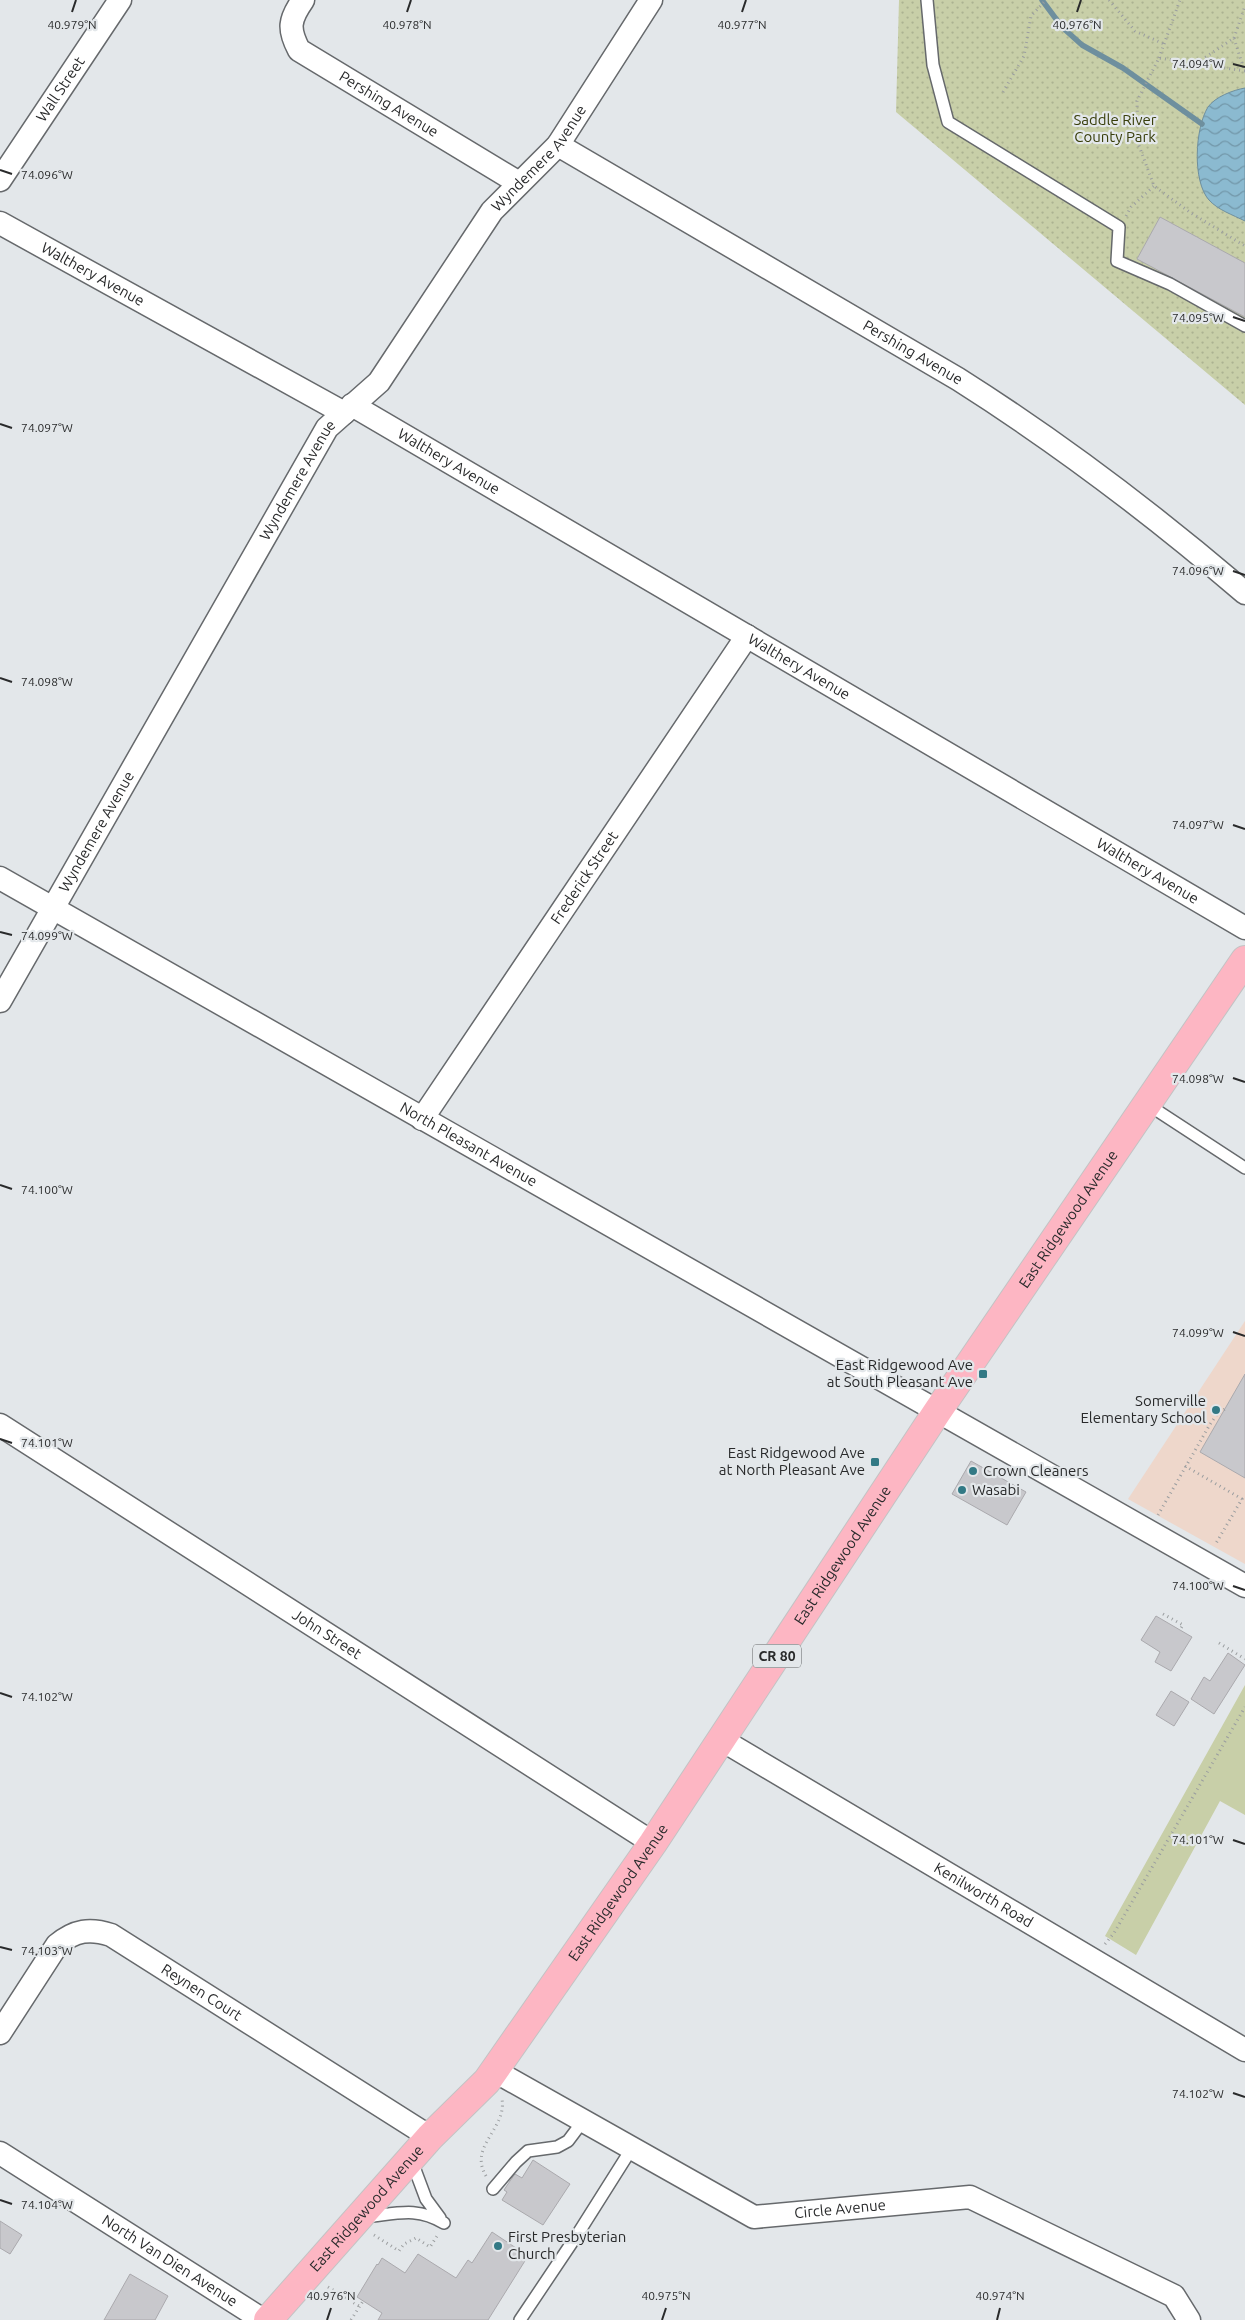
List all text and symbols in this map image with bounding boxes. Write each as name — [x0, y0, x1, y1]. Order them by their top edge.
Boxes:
text: 40.979°N — [47, 18, 97, 31]
text: 40.978°N — [382, 18, 432, 31]
text: 40.977°N — [717, 18, 767, 31]
text: 40.976°N — [1052, 18, 1102, 31]
street label: Wall Street — [32, 53, 88, 125]
text: 74.094°W — [1172, 57, 1224, 70]
street label: Pershing Avenue — [336, 67, 442, 140]
street label: Wyndemere Avenue — [488, 102, 589, 215]
park label: Saddle River County Park — [1073, 111, 1157, 145]
text: 74.096°W — [21, 168, 73, 181]
street label: Walthery Avenue — [38, 239, 148, 309]
text: 74.095°W — [1172, 311, 1224, 324]
street label: Pershing Avenue — [860, 316, 966, 388]
street label: Wyndemere Avenue — [256, 416, 338, 543]
text: 74.097°W — [21, 421, 73, 434]
street label: Walthery Avenue — [395, 425, 503, 498]
text: 74.096°W — [1172, 564, 1224, 577]
street label: Walthery Avenue — [745, 630, 853, 703]
text: 74.098°W — [21, 675, 73, 688]
street label: Wyndemere Avenue — [55, 768, 137, 895]
text: 74.097°W — [1172, 818, 1224, 831]
street label: Frederick Street — [547, 828, 621, 927]
street label: Walthery Avenue — [1094, 834, 1202, 907]
text: 74.099°W — [21, 929, 73, 942]
text: 74.098°W — [1172, 1072, 1224, 1085]
street label: North Pleasant Avenue — [397, 1098, 540, 1190]
street label: East Ridgewood Avenue — [1015, 1147, 1121, 1291]
text: 74.100°W — [21, 1183, 73, 1196]
text: 74.099°W — [1172, 1326, 1224, 1339]
place label: East Ridgewood Ave at South Pleasant Ave — [827, 1356, 973, 1390]
marker: East Ridgewood Ave at South Pleasant Ave — [977, 1368, 989, 1380]
place label: Somerville Elementary School — [1080, 1392, 1206, 1426]
marker: Somerville Elementary School — [1210, 1404, 1222, 1416]
text: 74.101°W — [21, 1436, 73, 1449]
place label: East Ridgewood Ave at North Pleasant Ave — [719, 1444, 865, 1478]
marker: East Ridgewood Ave at North Pleasant Ave — [869, 1456, 881, 1468]
place label: Crown Cleaners — [983, 1462, 1088, 1479]
marker: Crown Cleaners — [967, 1465, 979, 1477]
place label: Wasabi — [972, 1481, 1020, 1498]
street label: East Ridgewood Avenue — [790, 1482, 894, 1628]
marker: Wasabi — [956, 1484, 968, 1496]
text: 74.100°W — [1172, 1579, 1224, 1592]
street label: John Street — [289, 1605, 365, 1662]
road number: CR 80 — [753, 1644, 801, 1668]
text: 74.102°W — [21, 1690, 73, 1703]
street label: East Ridgewood Avenue — [564, 1821, 671, 1964]
text: 74.101°W — [1172, 1833, 1224, 1846]
street label: Kenilworth Road — [931, 1859, 1036, 1930]
text: 74.103°W — [21, 1944, 73, 1957]
street label: Reynen Court — [158, 1960, 245, 2024]
text: 74.102°W — [1172, 2087, 1224, 2100]
street label: East Ridgewood Avenue — [306, 2142, 427, 2275]
street label: Circle Avenue — [794, 2196, 886, 2221]
text: 74.104°W — [21, 2198, 73, 2211]
street label: North Van Dien Avenue — [99, 2211, 241, 2310]
place label: First Presbyterian Church — [508, 2228, 626, 2262]
marker: First Presbyterian Church — [492, 2240, 504, 2252]
text: 40.976°N — [306, 2289, 356, 2302]
text: 40.975°N — [641, 2289, 691, 2302]
text: 40.974°N — [975, 2289, 1025, 2302]

